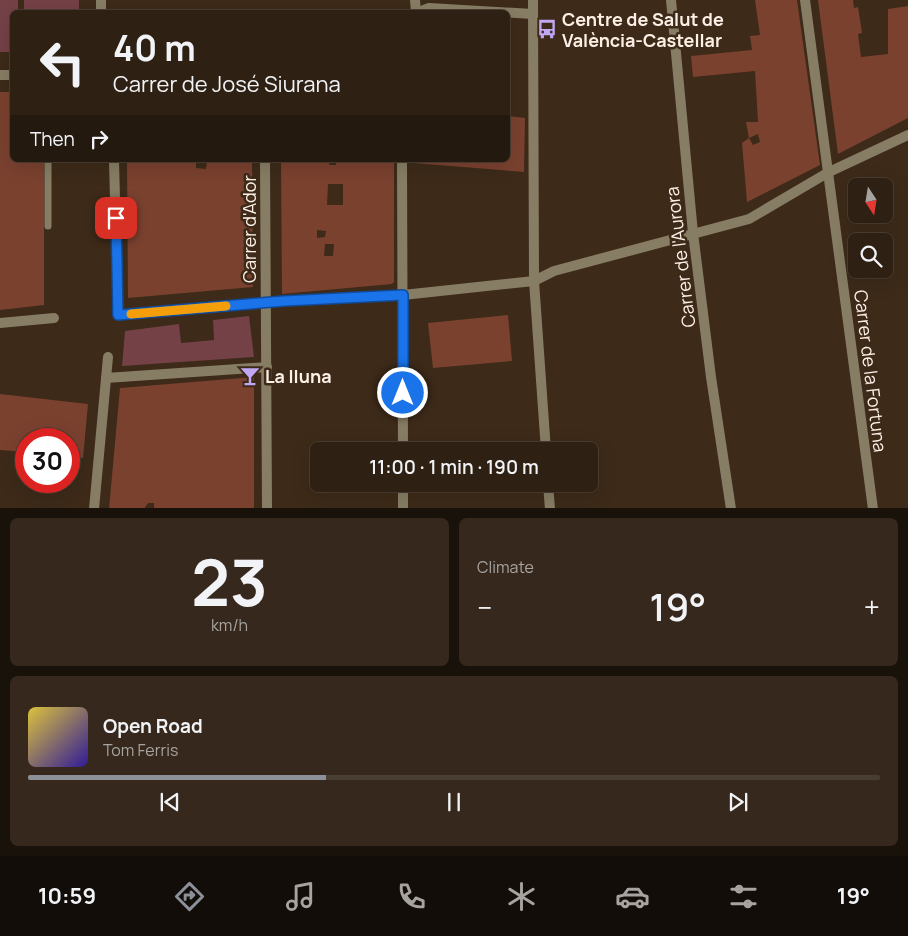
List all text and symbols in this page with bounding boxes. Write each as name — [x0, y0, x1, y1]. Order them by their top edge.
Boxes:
place label: Centre de Salut de València-Castellar — [562, 7, 724, 52]
bus stop icon: Centre de Salut de València-Castellar — [536, 18, 558, 40]
text: 40 m — [113, 24, 196, 72]
icon: left — [30, 30, 95, 95]
text: Carrer de José Siurana — [113, 69, 341, 99]
icon: right — [85, 125, 113, 153]
text: Then — [30, 126, 75, 152]
street label: Carrer d'Ador — [237, 175, 261, 283]
north arrow — [848, 178, 892, 222]
map controls — [848, 178, 893, 278]
street label: Carrer de l'Aurora — [659, 185, 701, 329]
pin — [95, 197, 137, 239]
icon: arrive — [102, 204, 130, 232]
button: search — [848, 233, 893, 278]
street label: Carrer de la Fortuna — [849, 288, 893, 454]
place label: La lluna — [265, 364, 332, 388]
bar icon: La lluna — [239, 365, 261, 387]
position arrow — [376, 366, 428, 418]
speed limit sign: 30 — [15, 428, 80, 493]
text: 11:00 · 1 min · 190 m — [369, 454, 539, 480]
text: 23 — [191, 537, 268, 626]
text: Climate — [477, 556, 534, 578]
text: 19° — [650, 580, 706, 632]
text: − — [477, 588, 492, 626]
text: + — [864, 588, 880, 626]
text: km/h — [211, 614, 248, 636]
text: Open Road — [103, 713, 203, 739]
text: Tom Ferris — [103, 739, 178, 761]
icon: previous — [156, 788, 184, 816]
icon: pause — [440, 788, 468, 816]
icon: next — [724, 788, 752, 816]
icon: directions — [172, 879, 207, 914]
icon: music — [283, 879, 318, 914]
icon: phone — [394, 879, 429, 914]
icon: climate — [504, 879, 539, 914]
icon: car — [615, 879, 650, 914]
icon: filters — [726, 879, 761, 914]
text: 10:59 — [38, 881, 96, 911]
text: 19° — [837, 881, 870, 911]

